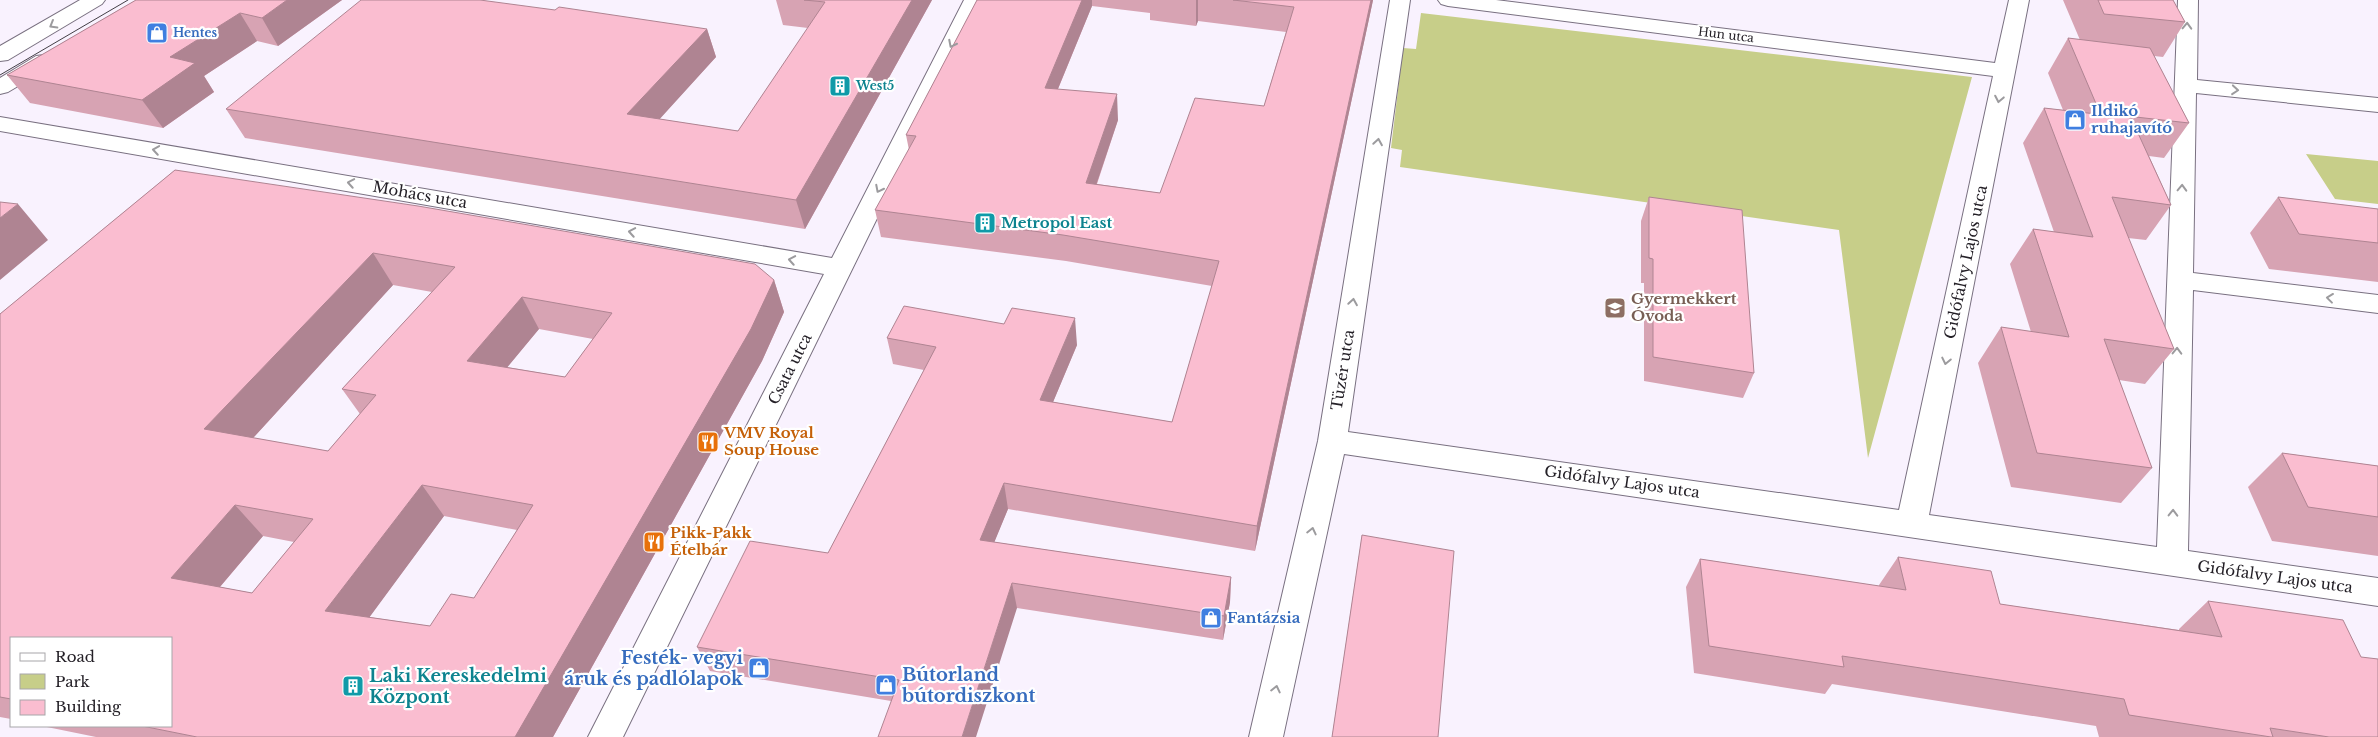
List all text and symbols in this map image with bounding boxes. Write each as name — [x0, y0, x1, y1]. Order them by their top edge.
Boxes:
one-way arrow — [49, 18, 58, 28]
shop icon: Hentes — [145, 21, 169, 45]
one-way arrow — [2182, 22, 2193, 30]
street label: Hun utca — [1697, 24, 1755, 45]
place label: Hentes — [173, 25, 217, 40]
one-way arrow — [948, 38, 958, 47]
building icon: West5 — [828, 74, 852, 98]
place label: West5 — [855, 78, 894, 93]
one-way arrow — [2231, 84, 2239, 95]
one-way arrow — [1994, 95, 2005, 104]
place label: Ildikó ruhajavító — [2091, 101, 2172, 137]
shop icon: Ildikó ruhajavító — [2063, 108, 2087, 132]
one-way arrow — [1372, 137, 1382, 146]
one-way arrow — [152, 145, 161, 155]
street label: Mohács utca — [371, 177, 469, 212]
one-way arrow — [347, 179, 355, 189]
street label: Gidófalvy Lajos utca — [1940, 183, 1991, 341]
one-way arrow — [875, 184, 886, 193]
one-way arrow — [2177, 184, 2188, 192]
building icon: Metropol East — [973, 211, 997, 235]
place label: Metropol East — [1001, 213, 1112, 232]
one-way arrow — [627, 228, 636, 238]
one-way arrow — [787, 255, 796, 265]
place label: Gyermekkert Óvoda — [1631, 289, 1737, 325]
one-way arrow — [2325, 294, 2334, 304]
school or university icon: Gyermekkert Óvoda — [1603, 296, 1627, 320]
one-way arrow — [1347, 298, 1358, 306]
street label: Tüzér utca — [1327, 328, 1358, 412]
street label: Csata utca — [764, 329, 816, 408]
one-way arrow — [2172, 347, 2182, 354]
one-way arrow — [1941, 357, 1952, 366]
place label: VMV Royal Soup House — [723, 423, 819, 459]
restaurant icon: VMV Royal Soup House — [696, 430, 720, 454]
street label: Gidófalvy Lajos utca — [1543, 461, 1702, 502]
one-way arrow — [2168, 509, 2178, 516]
place label: Pikk-Pakk Ételbár — [670, 523, 752, 559]
one-way arrow — [1306, 526, 1317, 535]
restaurant icon: Pikk-Pakk Ételbár — [642, 530, 666, 554]
street label: Gidófalvy Lajos utca — [2196, 556, 2355, 597]
shop icon: Fantázsia — [1199, 606, 1223, 630]
place label: Fantázsia — [1227, 608, 1301, 627]
legend — [10, 637, 172, 727]
text: Road — [55, 647, 95, 666]
place label: Festék- vegyi áruk és padlólapok — [564, 647, 744, 690]
shop icon: Festék- vegyi áruk és padlólapok — [747, 656, 771, 680]
place label: Bútorland bútordiszkont — [901, 664, 1036, 707]
place label: Laki Kereskedelmi Központ — [369, 665, 547, 708]
text: Park — [55, 672, 91, 691]
shop icon: Bútorland bútordiszkont — [874, 673, 898, 697]
building icon: Laki Kereskedelmi Központ — [341, 674, 365, 698]
one-way arrow — [1270, 685, 1281, 694]
text: Building — [55, 697, 122, 716]

